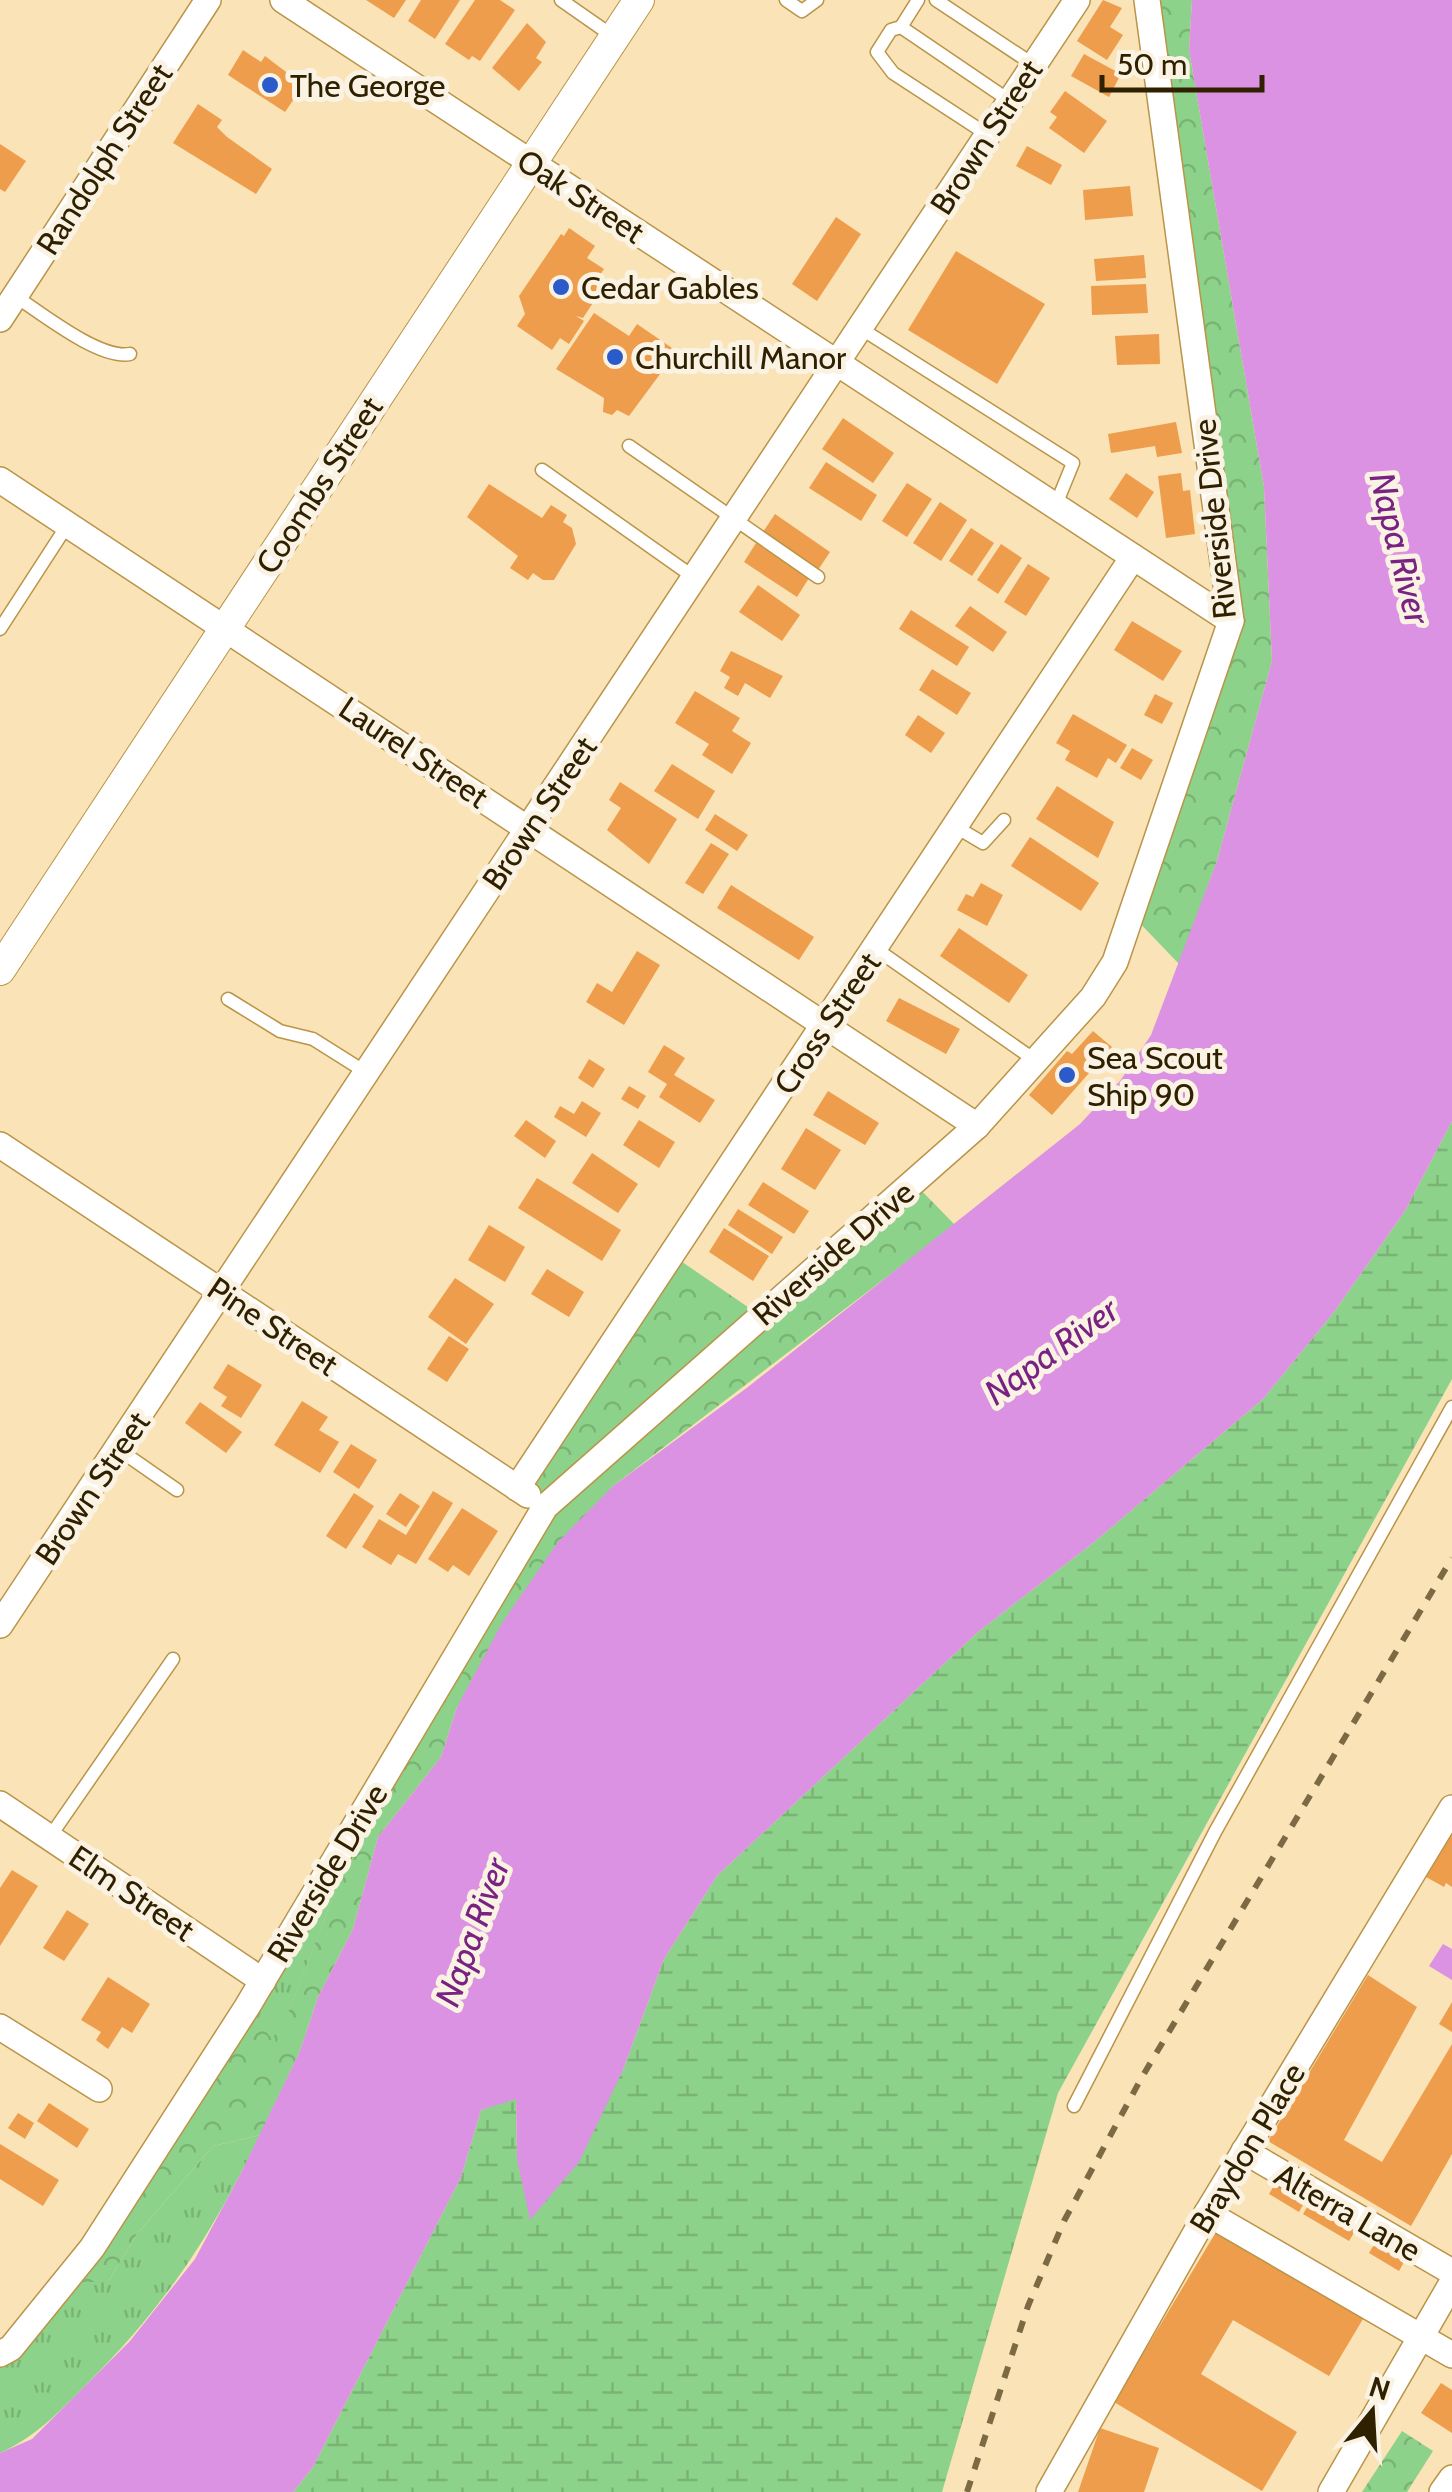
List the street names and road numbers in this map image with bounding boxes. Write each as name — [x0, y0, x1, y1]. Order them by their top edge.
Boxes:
street label: Brown Street — [922, 52, 1051, 222]
street label: Randolph Street — [28, 56, 180, 262]
street label: Oak Street — [510, 141, 652, 252]
street label: Coombs Street — [247, 389, 391, 581]
street label: Riverside Drive — [1184, 417, 1244, 621]
street label: Laurel Street — [332, 688, 496, 816]
street label: Brown Street — [473, 729, 605, 897]
street label: Cross Street — [765, 944, 889, 1101]
street label: Riverside Drive — [744, 1172, 922, 1334]
street label: Pine Street — [200, 1268, 346, 1384]
street label: Brown Street — [26, 1404, 158, 1572]
street label: Riverside Drive — [259, 1777, 395, 1969]
street label: Elm Street — [62, 1837, 202, 1949]
street label: Braydon Place — [1181, 2056, 1313, 2240]
street label: Alterra Lane — [1268, 2155, 1428, 2269]

